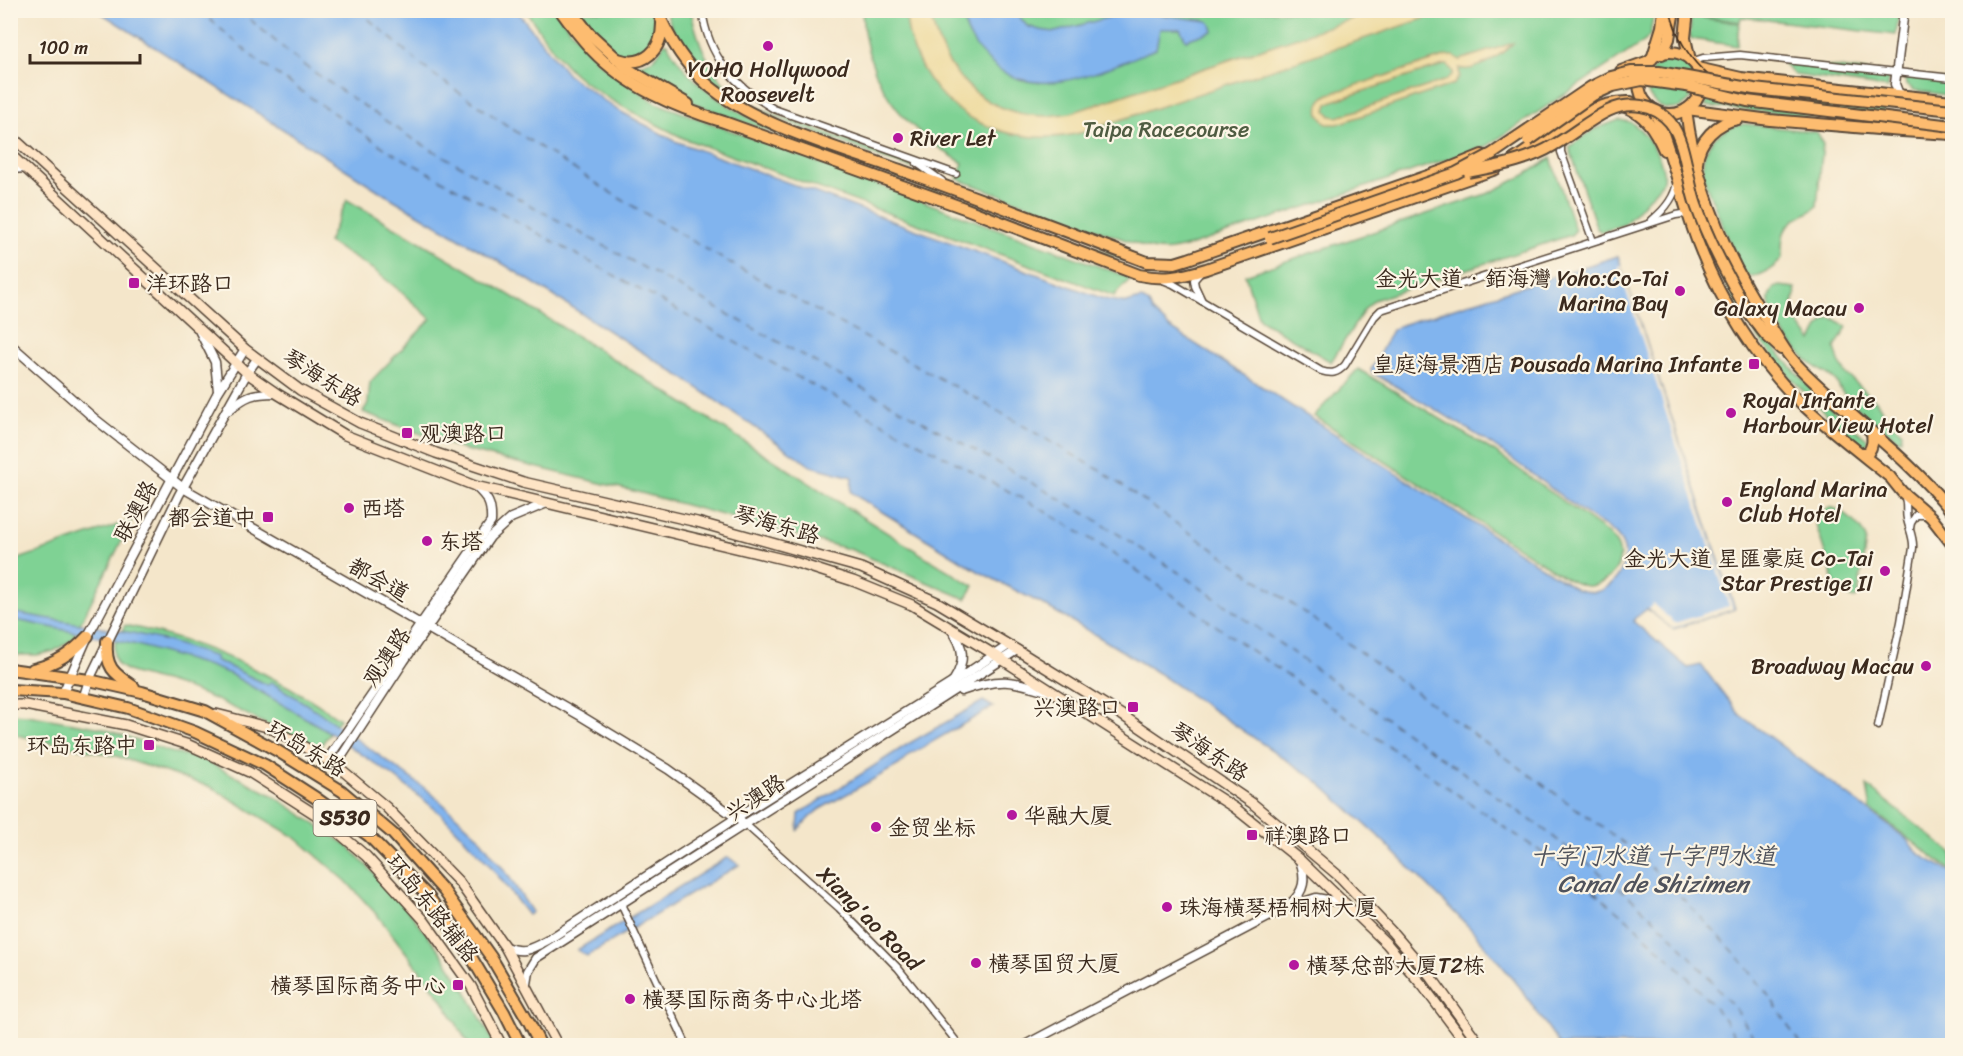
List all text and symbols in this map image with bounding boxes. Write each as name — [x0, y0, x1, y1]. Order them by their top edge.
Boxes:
scale bar — [30, 27, 140, 65]
text: 100 m — [39, 32, 88, 64]
marker: YOHO Hollywood Roosevelt — [761, 39, 775, 53]
place label: YOHO Hollywood Roosevelt — [687, 50, 850, 114]
park label: Taipa Racecourse — [1083, 110, 1249, 149]
place label: River Let — [910, 119, 996, 158]
marker: River Let — [891, 131, 905, 145]
place label: 金光大道．銆海灣 Yoho:Co-Tai Marina Bay — [1375, 259, 1669, 323]
place label: 洋环路口 — [146, 264, 234, 303]
marker: 洋环路口 — [127, 276, 141, 290]
marker: 金光大道．銆海灣 Yoho:Co-Tai Marina Bay — [1673, 284, 1687, 298]
place label: Galaxy Macau — [1714, 289, 1847, 328]
marker: Galaxy Macau — [1852, 301, 1866, 315]
street label: 琴海东路 — [275, 338, 370, 417]
place label: 皇庭海景酒店 Pousada Marina Infante — [1372, 345, 1742, 384]
marker: 皇庭海景酒店 Pousada Marina Infante — [1747, 357, 1761, 371]
place label: Royal Infante Harbour View Hotel — [1743, 381, 1934, 445]
marker: Royal Infante Harbour View Hotel — [1724, 406, 1738, 420]
place label: 观澳路口 — [419, 414, 507, 453]
marker: 观澳路口 — [400, 426, 414, 440]
place label: England Marina Club Hotel — [1739, 470, 1888, 534]
street label: 联澳路 — [103, 473, 168, 550]
place label: 西塔 — [361, 489, 405, 528]
street label: 琴海东路 — [729, 494, 825, 555]
marker: England Marina Club Hotel — [1720, 495, 1734, 509]
place label: 都会道中 — [168, 498, 256, 537]
marker: 西塔 — [342, 501, 356, 515]
marker: 都会道中 — [261, 510, 275, 524]
place label: 东塔 — [439, 522, 483, 561]
marker: 东塔 — [420, 534, 434, 548]
place label: 金光大道 星匯豪庭 Co-Tai Star Prestige II — [1624, 539, 1874, 603]
street label: 都会道 — [340, 546, 417, 612]
marker: 金光大道 星匯豪庭 Co-Tai Star Prestige II — [1878, 564, 1892, 578]
street label: 观澳路 — [352, 619, 421, 696]
place label: Broadway Macau — [1751, 647, 1914, 686]
marker: Broadway Macau — [1919, 659, 1933, 673]
place label: 兴澳路口 — [1033, 688, 1121, 727]
marker: 兴澳路口 — [1126, 700, 1140, 714]
street label: 环岛东路 — [259, 709, 355, 788]
street label: 琴海东路 — [1162, 711, 1257, 792]
place label: 环岛东路中 — [27, 726, 137, 765]
marker: 环岛东路中 — [142, 738, 156, 752]
street label: 兴澳路 — [717, 763, 794, 832]
place label: 华融大厦 — [1024, 796, 1112, 835]
road number: S530 — [314, 800, 376, 836]
place label: 金贸坐标 — [888, 808, 976, 847]
marker: 华融大厦 — [1005, 808, 1019, 822]
place label: 祥澳路口 — [1264, 816, 1352, 855]
marker: 金贸坐标 — [869, 820, 883, 834]
marker: 祥澳路口 — [1245, 828, 1259, 842]
water label: 十字门水道 十字門水道 Canal de Shizimen — [1530, 835, 1778, 905]
street label: 环岛东路辅路 — [376, 845, 489, 972]
street label: Xiang'ao Road — [807, 856, 933, 981]
place label: 珠海横琴梧桐树大厦 — [1179, 888, 1377, 927]
marker: 珠海横琴梧桐树大厦 — [1160, 900, 1174, 914]
place label: 横琴国贸大厦 — [988, 944, 1120, 983]
place label: 横琴总部大厦T2栋 — [1306, 946, 1485, 985]
marker: 横琴国贸大厦 — [969, 956, 983, 970]
marker: 横琴总部大厦T2栋 — [1287, 958, 1301, 972]
place label: 横琴国际商务中心 — [270, 966, 446, 1005]
marker: 横琴国际商务中心 — [451, 978, 465, 992]
place label: 横琴国际商务中心北塔 — [642, 980, 862, 1019]
marker: 横琴国际商务中心北塔 — [623, 992, 637, 1006]

